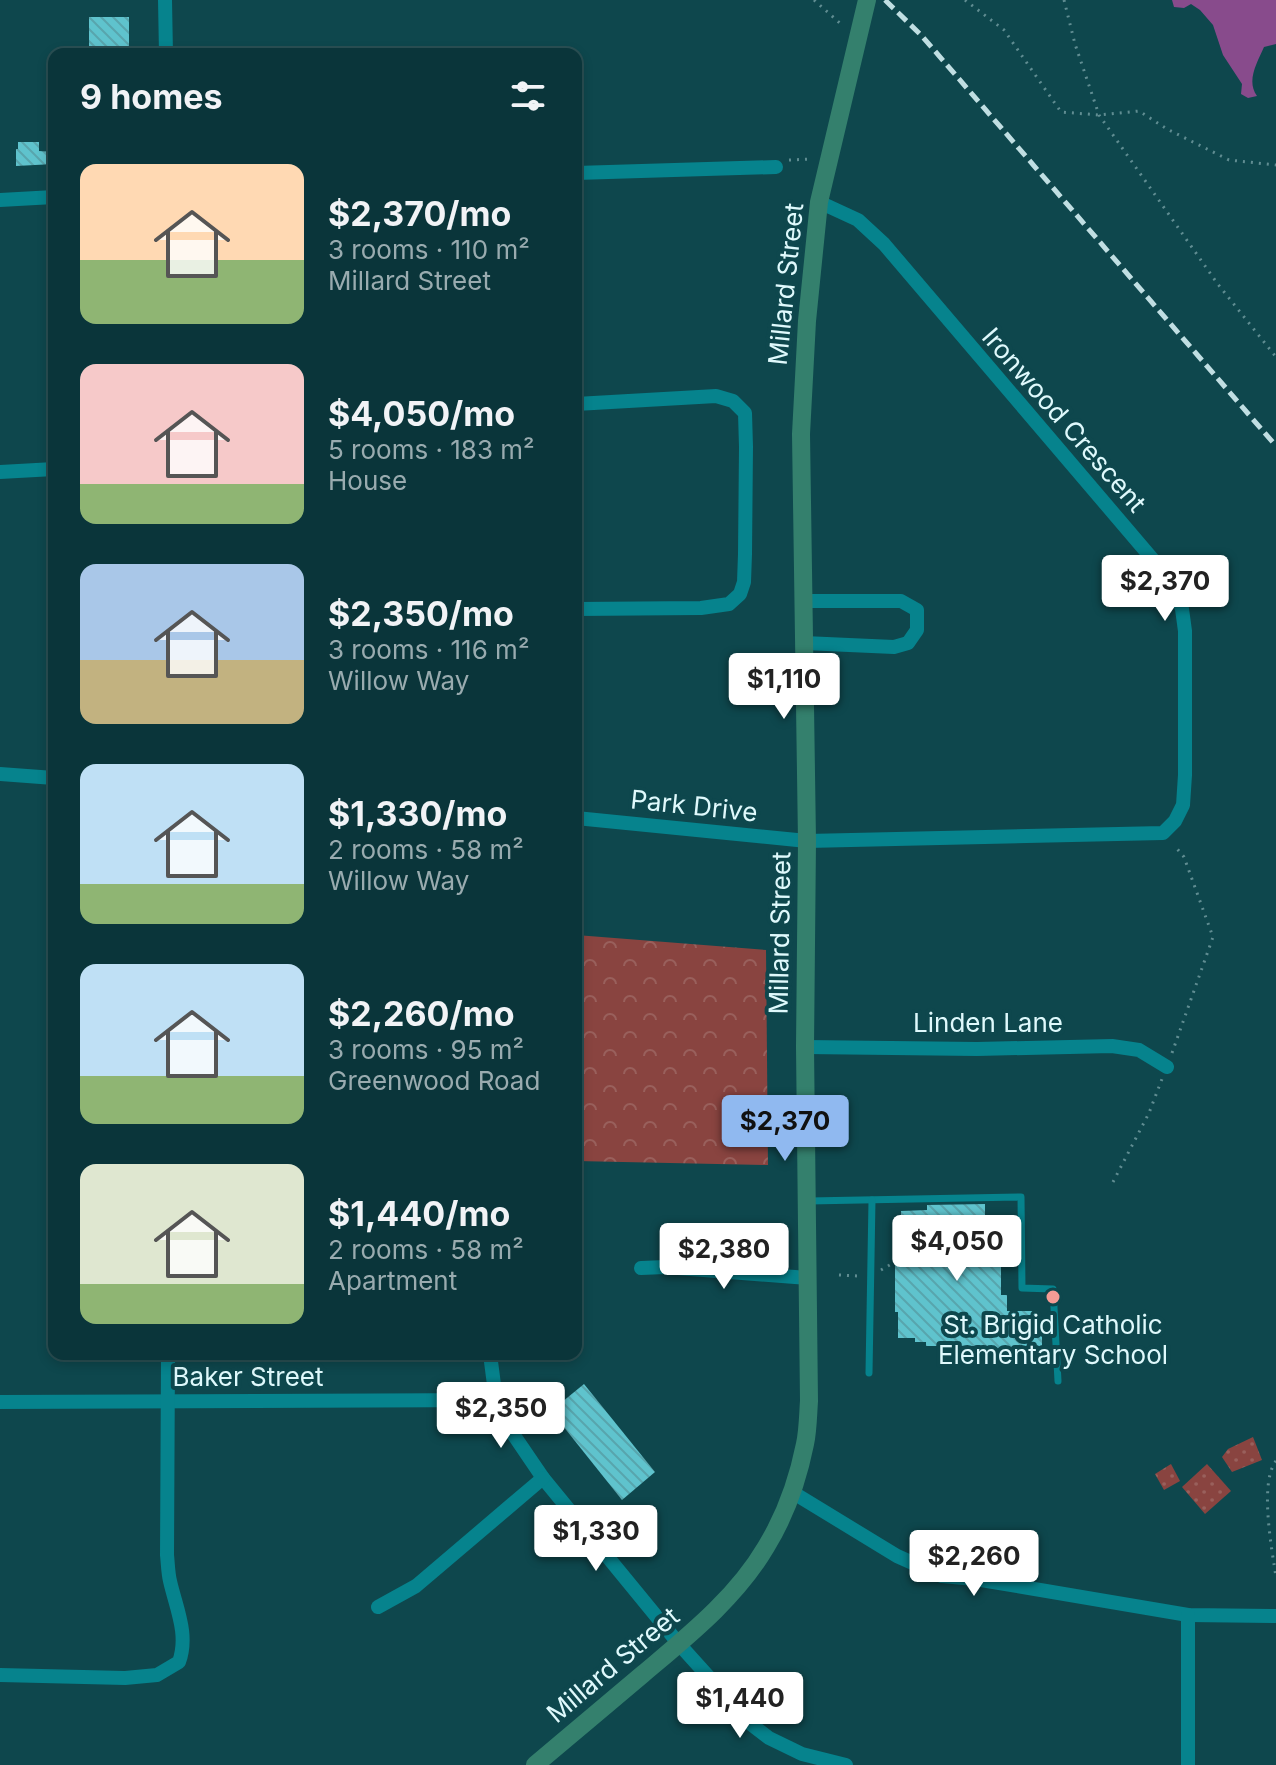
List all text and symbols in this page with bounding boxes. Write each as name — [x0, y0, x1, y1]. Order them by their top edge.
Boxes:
icon: filters — [506, 74, 550, 118]
text: 9 homes — [80, 76, 222, 117]
text: $2,370/mo — [328, 193, 511, 234]
icon: home — [144, 196, 240, 292]
street label: Millard Street — [762, 201, 809, 367]
text: 3 rooms · 110 m² — [328, 234, 530, 265]
text: Millard Street — [328, 265, 491, 296]
street label: Ironwood Crescent — [976, 321, 1153, 518]
text: $4,050/mo — [328, 393, 515, 434]
icon: home — [144, 396, 240, 492]
text: 5 rooms · 183 m² — [328, 434, 535, 465]
text: House — [328, 465, 407, 496]
pin: $2,370 — [1100, 555, 1230, 623]
text: $2,370 — [1120, 565, 1210, 596]
text: $2,350/mo — [328, 593, 514, 634]
icon: home — [144, 596, 240, 692]
text: 3 rooms · 116 m² — [328, 634, 529, 665]
pin: $1,110 — [719, 653, 849, 721]
text: $1,110 — [747, 663, 821, 694]
text: Willow Way — [328, 665, 469, 696]
street label: Park Drive — [629, 783, 759, 828]
text: $1,330/mo — [328, 793, 507, 834]
icon: home — [144, 796, 240, 892]
text: 2 rooms · 58 m² — [328, 834, 524, 865]
street label: Millard Street — [763, 851, 796, 1015]
text: Willow Way — [328, 865, 469, 896]
text: $2,260/mo — [328, 993, 515, 1034]
icon: home — [144, 996, 240, 1092]
street label: Linden Lane — [913, 1007, 1063, 1038]
text: 3 rooms · 95 m² — [328, 1034, 524, 1065]
text: Greenwood Road — [328, 1065, 540, 1096]
pin: $2,370 — [720, 1095, 850, 1163]
text: $2,370 — [740, 1105, 830, 1136]
text: $1,440/mo — [328, 1193, 510, 1234]
icon: home — [144, 1196, 240, 1292]
pin: $4,050 — [892, 1215, 1022, 1283]
pin: $2,380 — [659, 1223, 789, 1291]
text: $4,050 — [910, 1225, 1004, 1256]
text: $2,380 — [678, 1233, 770, 1264]
text: 2 rooms · 58 m² — [328, 1234, 524, 1265]
text: Apartment — [328, 1265, 457, 1296]
marker: St. Brigid Catholic Elementary School — [1044, 1288, 1062, 1306]
place label: St. Brigid Catholic Elementary School — [938, 1309, 1168, 1370]
street label: Baker Street — [173, 1361, 323, 1392]
pin: $2,350 — [436, 1382, 566, 1450]
text: $2,350 — [455, 1392, 547, 1423]
pin: $1,330 — [531, 1505, 661, 1573]
text: $1,330 — [552, 1515, 640, 1546]
pin: $2,260 — [909, 1530, 1039, 1598]
text: $2,260 — [928, 1540, 1020, 1571]
street label: Millard Street — [540, 1600, 685, 1729]
pin: $1,440 — [675, 1672, 805, 1740]
text: $1,440 — [695, 1682, 785, 1713]

